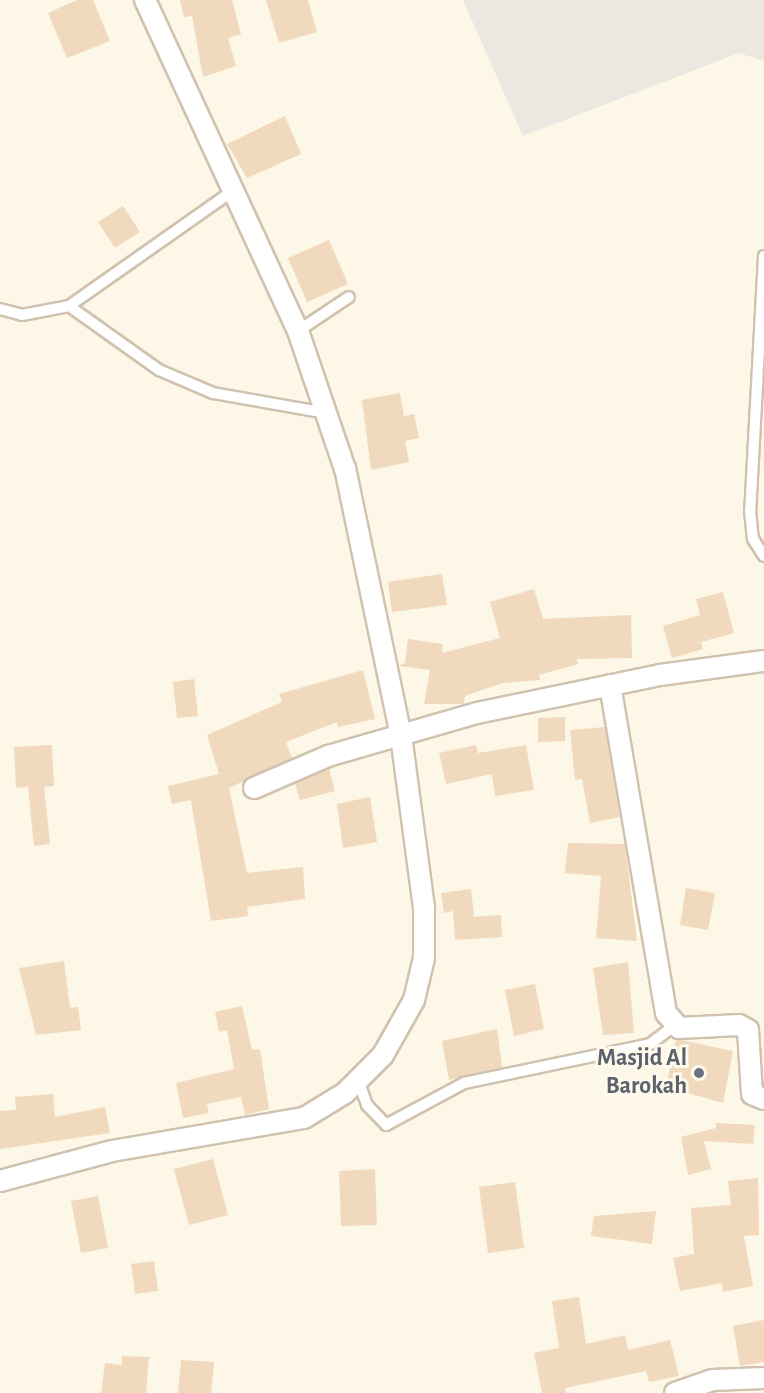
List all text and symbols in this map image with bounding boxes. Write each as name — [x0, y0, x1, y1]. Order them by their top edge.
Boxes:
place label: Masjid Al Barokah — [597, 1045, 687, 1101]
marker: Masjid Al Barokah — [692, 1066, 706, 1080]

